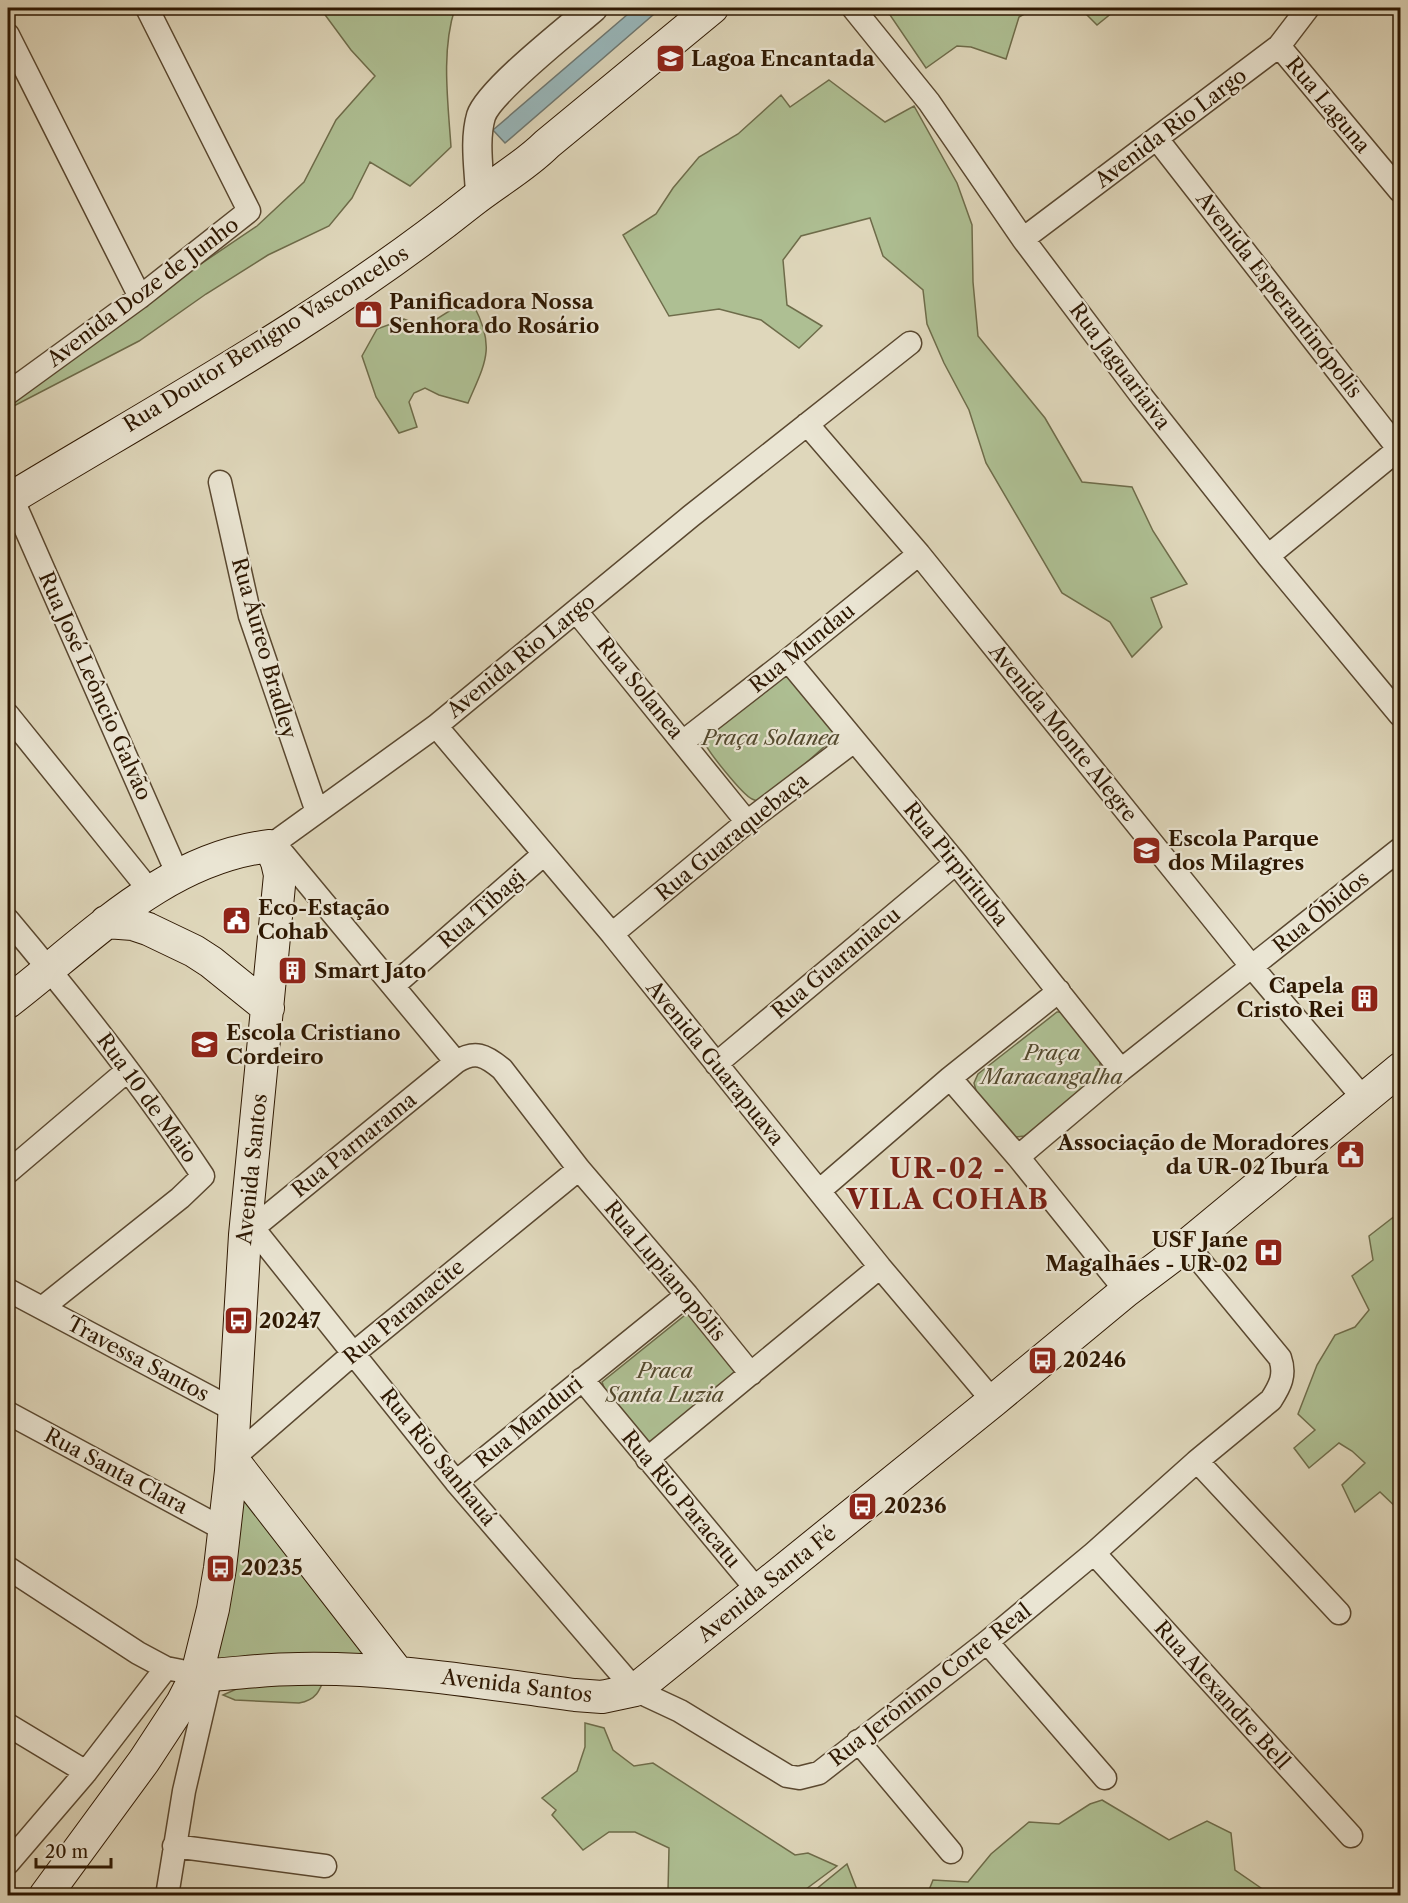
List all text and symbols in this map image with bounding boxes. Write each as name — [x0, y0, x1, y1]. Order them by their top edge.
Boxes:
school or university icon: Lagoa Encantada — [654, 43, 686, 75]
place label: Lagoa Encantada — [691, 46, 875, 71]
street label: Rua Laguna — [1281, 52, 1376, 159]
street label: Avenida Rio Largo — [1089, 62, 1251, 193]
street label: Avenida Esperantinópolis — [1191, 186, 1368, 403]
street label: Avenida Doze de Junho — [41, 211, 243, 372]
street label: Rua Doutor Benígno Vasconcelos — [119, 240, 413, 437]
place label: Panificadora Nossa Senhora do Rosário — [389, 289, 599, 338]
street label: Rua Jaguariaiva — [1065, 297, 1177, 435]
shop icon: Panificadora Nossa Senhora do Rosário — [352, 298, 384, 330]
street label: Rua Áureo Bradley — [227, 554, 302, 742]
street label: Rua José Leôncio Galvão — [34, 568, 157, 804]
street label: Avenida Rio Largo — [441, 588, 600, 724]
street label: Rua Mundau — [744, 597, 860, 698]
street label: Rua Solanea — [592, 632, 690, 744]
street label: Avenida Monte Alegre — [983, 638, 1143, 826]
park label: Praça Solanea — [700, 725, 840, 750]
street label: Rua Guaraquebaça — [650, 767, 814, 906]
street label: Rua Pirpirituba — [899, 797, 1015, 932]
place label: Escola Parque dos Milagres — [1168, 826, 1319, 875]
school or university icon: Escola Parque dos Milagres — [1131, 835, 1163, 867]
street label: Rua Tibagi — [433, 864, 530, 953]
street label: Rua Óbidos — [1268, 865, 1374, 958]
place label: Eco-Estação Cohab — [258, 895, 390, 944]
street label: Rua Guaraniacu — [766, 902, 905, 1024]
public building icon: Eco-Estação Cohab — [221, 904, 253, 936]
building icon: Smart Jato — [277, 955, 309, 987]
place label: Smart Jato — [314, 958, 426, 983]
place label: Capela Cristo Rei — [1237, 973, 1345, 1022]
street label: Avenida Guarapuava — [641, 975, 790, 1151]
building icon: Capela Cristo Rei — [1349, 982, 1381, 1014]
place label: Escola Cristiano Cordeiro — [226, 1020, 401, 1069]
street label: Rua 10 de Maio — [92, 1028, 203, 1167]
school or university icon: Escola Cristiano Cordeiro — [189, 1029, 221, 1061]
park label: Praça Maracangalha — [978, 1040, 1123, 1089]
street label: Rua Parnarama — [286, 1086, 422, 1202]
street label: Avenida Santos — [231, 1092, 272, 1247]
place label: Associação de Moradores da UR-02 Ibura — [1057, 1130, 1330, 1179]
public building icon: Associação de Moradores da UR-02 Ibura — [1334, 1139, 1366, 1171]
district label: UR-02 - VILA COHAB — [846, 1152, 1049, 1216]
street label: Rua Lupianopôlis — [599, 1195, 731, 1346]
place label: USF Jane Magalhães - UR-02 — [1045, 1227, 1248, 1276]
hospital icon: USF Jane Magalhães - UR-02 — [1253, 1236, 1285, 1268]
street label: Rua Paranacite — [338, 1254, 469, 1369]
bus stop icon: 20247 — [222, 1305, 254, 1337]
place label: 20247 — [259, 1308, 321, 1333]
street label: Travessa Santos — [63, 1311, 213, 1406]
bus stop icon: 20246 — [1026, 1344, 1058, 1376]
place label: 20246 — [1063, 1347, 1126, 1372]
park label: Praca Santa Luzia — [604, 1358, 725, 1407]
street label: Rua Manduri — [470, 1371, 587, 1473]
street label: Rua Rio Sanhauá — [375, 1383, 502, 1531]
street label: Rua Santa Clara — [40, 1422, 193, 1519]
street label: Rua Rio Paracatu — [617, 1425, 746, 1573]
bus stop icon: 20236 — [847, 1490, 879, 1522]
place label: 20236 — [884, 1493, 947, 1518]
street label: Avenida Santa Fé — [692, 1520, 841, 1648]
bus stop icon: 20235 — [204, 1552, 236, 1584]
place label: 20235 — [241, 1555, 303, 1580]
street label: Rua Jerônimo Corte Real — [824, 1598, 1036, 1771]
street label: Rua Alexandre Bell — [1149, 1615, 1295, 1774]
street label: Avenida Santos — [439, 1664, 594, 1707]
scale bar — [36, 1831, 111, 1869]
text: 20 m — [45, 1841, 89, 1863]

